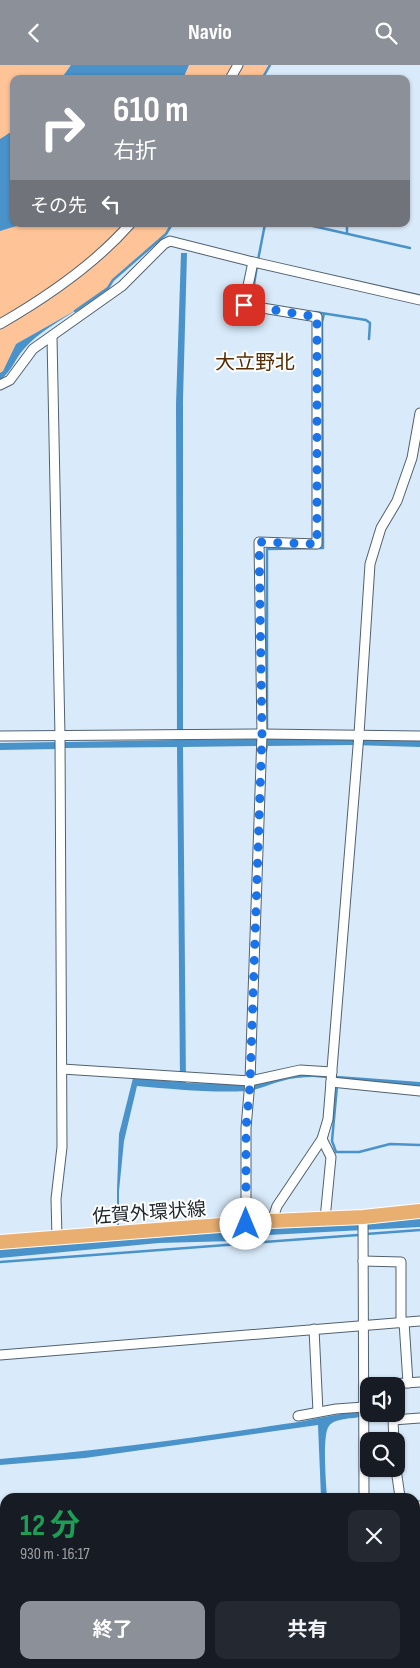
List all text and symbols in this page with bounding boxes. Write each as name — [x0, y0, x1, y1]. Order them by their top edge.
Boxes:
icon: back — [20, 19, 48, 47]
text: Navio — [188, 19, 232, 46]
icon: search — [372, 19, 400, 47]
text: 610 m — [113, 89, 189, 132]
icon: right — [30, 95, 95, 160]
text: 右折 — [113, 138, 157, 165]
icon: left — [97, 190, 125, 218]
text: その先 — [30, 195, 87, 218]
pin — [223, 284, 265, 326]
icon: arrive — [230, 291, 258, 319]
district label: 大立野北 — [215, 351, 295, 375]
position arrow — [219, 1197, 271, 1249]
street label: 佐賀外環状線 — [91, 1198, 207, 1229]
map controls — [360, 1377, 405, 1477]
button: sound — [360, 1377, 405, 1422]
button: search — [360, 1432, 405, 1477]
text: 12 分 — [20, 1508, 80, 1544]
button: close — [348, 1510, 400, 1562]
text: 930 m · 16:17 — [20, 1545, 90, 1564]
button: 終了 — [20, 1601, 205, 1659]
button: 共有 — [215, 1601, 400, 1659]

